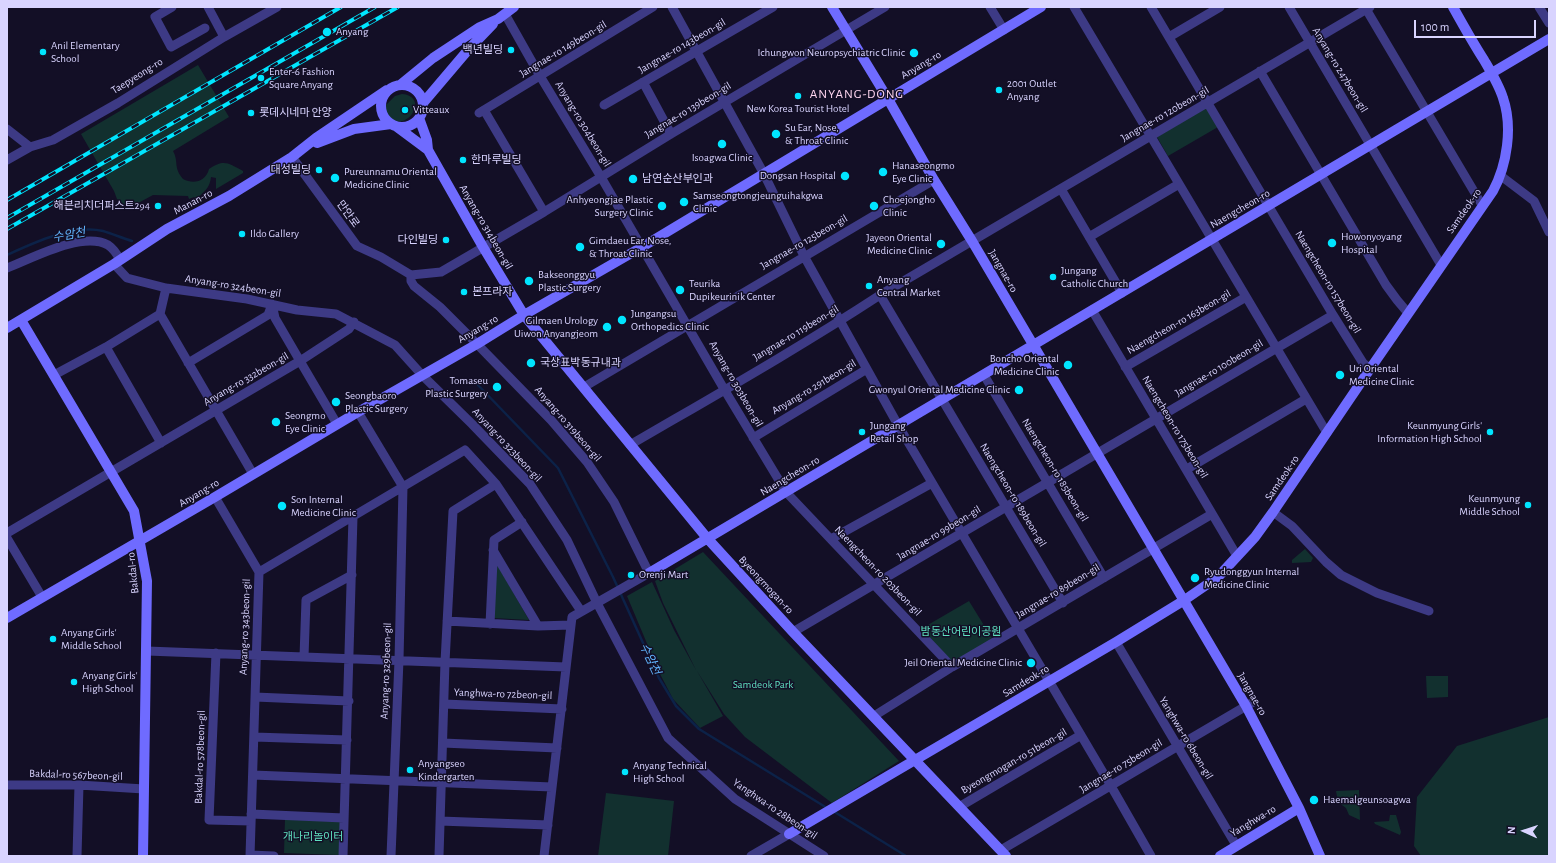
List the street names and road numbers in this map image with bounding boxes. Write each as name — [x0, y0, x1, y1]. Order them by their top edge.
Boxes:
street label: Jangnae-ro 143beon-gil — [636, 16, 728, 76]
street label: Jangnae-ro 149beon-gil — [517, 18, 609, 80]
street label: Anyang-ro 247beon-gil — [1309, 25, 1371, 115]
street label: Anyang-ro — [899, 48, 943, 82]
street label: Taepyeong-ro — [109, 55, 165, 97]
street label: Anyang-ro 304beon-gil — [552, 79, 614, 169]
street label: Jangnae-ro 139beon-gil — [642, 79, 734, 141]
street label: Jangnae-ro 120beon-gil — [1119, 83, 1211, 145]
street label: Anyang-ro 314beon-gil — [456, 182, 516, 272]
street label: Manan-ro — [171, 186, 215, 218]
street label: Samdeok-ro — [1444, 186, 1484, 236]
street label: Naengcheon-ro — [1208, 187, 1272, 231]
street label: 만안로 — [334, 198, 362, 230]
street label: Jangnae-ro 125beon-gil — [758, 212, 850, 272]
street label: Naengcheon-ro 157beon-gil — [1292, 228, 1364, 336]
street label: Jangnae-ro — [985, 247, 1021, 295]
street label: Anyang-ro 324beon-gil — [184, 272, 282, 300]
street label: Naengcheon-ro 163beon-gil — [1125, 287, 1233, 357]
street label: Jangnae-ro 119beon-gil — [751, 302, 841, 364]
street label: Anyang-ro — [456, 312, 500, 346]
street label: Jangnae-ro 100beon-gil — [1173, 336, 1265, 400]
street label: Anyang-ro 303beon-gil — [706, 339, 766, 429]
street label: Anyang-ro 332beon-gil — [201, 349, 291, 409]
street label: Anyang-ro 291beon-gil — [769, 357, 859, 417]
street label: Naengcheon-ro 175beon-gil — [1139, 373, 1211, 481]
street label: Anyang-ro 319beon-gil — [532, 384, 604, 464]
street label: Anyang-ro 323beon-gil — [469, 405, 545, 485]
street label: Naengcheon-ro 185beon-gil — [1019, 416, 1091, 524]
street label: Naengcheon-ro 189beon-gil — [977, 441, 1049, 549]
street label: Naengcheon-ro — [758, 453, 822, 499]
street label: Samdeok-ro — [1262, 453, 1302, 503]
street label: Anyang-ro — [177, 476, 221, 510]
street label: Jangnae-ro 99beon-gil — [895, 503, 983, 563]
street label: Naengcheon-ro 203beon-gil — [832, 523, 924, 619]
street label: Bakdal-ro — [124, 552, 142, 594]
street label: Byeongmogan-ro — [736, 553, 796, 617]
street label: Jangnae-ro 89beon-gil — [1014, 561, 1102, 621]
street label: Anyang-ro 343beon-gil — [237, 579, 253, 675]
street label: Anyang-ro 329beon-gil — [378, 622, 394, 720]
street label: Samdeok-ro — [1000, 662, 1052, 700]
street label: Jangnae-ro — [1234, 670, 1270, 718]
street label: Yanghwa-ro 72beon-gil — [454, 686, 552, 702]
street label: Yanghwa-ro 6beon-gil — [1156, 694, 1216, 782]
street label: Bakdal-ro 578beon-gil — [192, 710, 208, 804]
street label: Byeongmogan-ro 51beon-gil — [959, 725, 1069, 797]
street label: Jangnae-ro 75beon-gil — [1077, 736, 1165, 796]
street label: Bakdal-ro 567beon-gil — [29, 767, 123, 783]
street label: Yanghwa-ro 28beon-gil — [730, 776, 820, 842]
street label: Yanghwa-ro — [1228, 802, 1278, 840]

